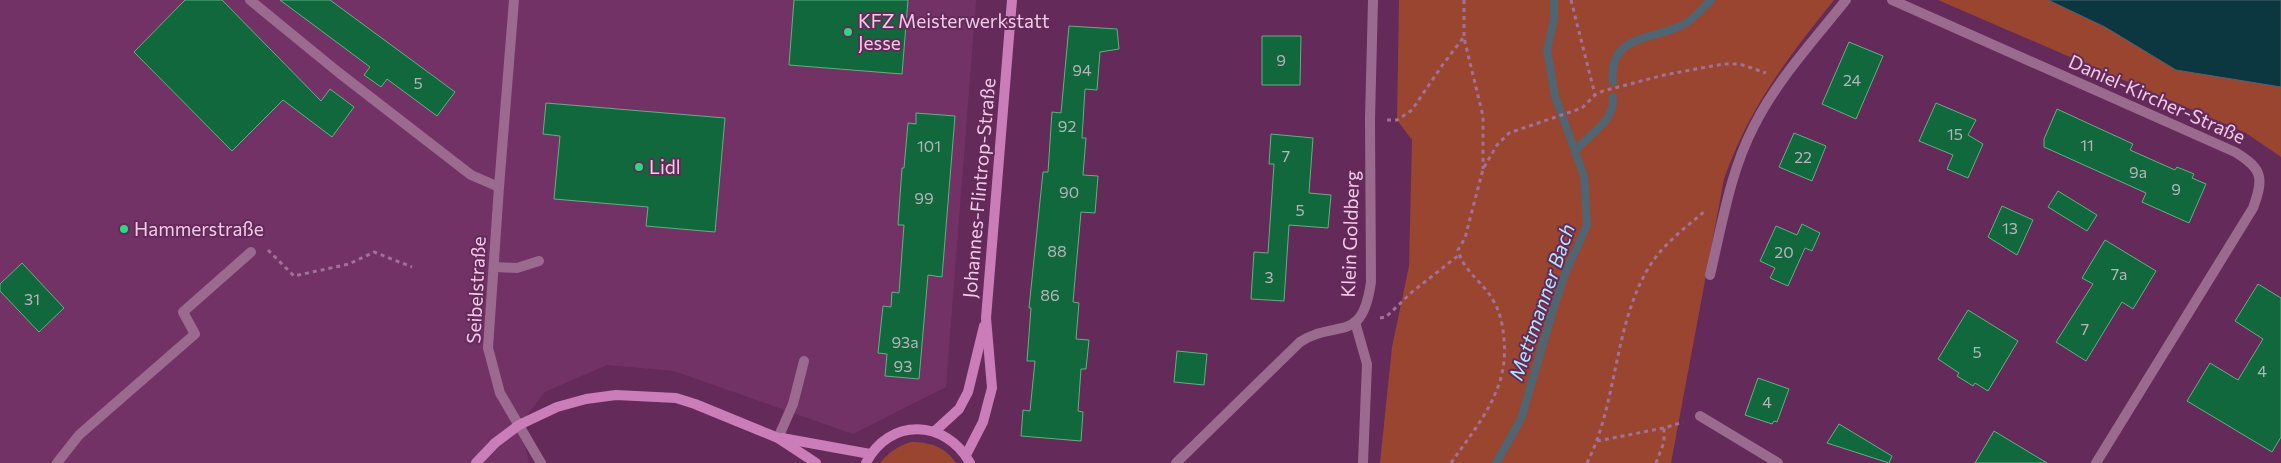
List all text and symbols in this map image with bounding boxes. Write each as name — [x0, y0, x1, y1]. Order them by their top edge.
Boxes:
place label: KFZ Meisterwerkstatt Jesse — [858, 9, 1050, 54]
marker: KFZ Meisterwerkstatt Jesse — [842, 26, 854, 38]
street label: Daniel-Kircher-Straße — [2065, 49, 2249, 148]
house number: 9 — [1276, 50, 1286, 69]
house number: 94 — [1072, 60, 1092, 79]
house number: 24 — [1843, 70, 1861, 89]
house number: 5 — [413, 73, 423, 92]
street label: Johannes-Flintrop-Straße — [957, 77, 1000, 299]
house number: 92 — [1058, 116, 1076, 135]
house number: 15 — [1947, 124, 1963, 143]
house number: 11 — [2080, 135, 2094, 154]
house number: 101 — [917, 136, 941, 155]
house number: 7 — [1282, 146, 1290, 165]
house number: 22 — [1794, 147, 1812, 166]
place label: Lidl — [649, 155, 681, 178]
marker: Lidl — [633, 161, 645, 173]
house number: 9a — [2129, 162, 2147, 181]
street label: Klein Goldberg — [1336, 170, 1363, 298]
house number: 9 — [2171, 179, 2181, 198]
house number: 90 — [1059, 182, 1079, 201]
house number: 99 — [914, 188, 934, 207]
house number: 5 — [1295, 200, 1305, 219]
place label: Hammerstraße — [134, 217, 264, 240]
house number: 13 — [2002, 218, 2018, 237]
water label: Mettmanner Bach — [1503, 220, 1579, 383]
marker: Hammerstraße — [118, 223, 130, 235]
street label: Seibelstraße — [461, 236, 490, 344]
house number: 88 — [1047, 241, 1067, 260]
house number: 20 — [1774, 242, 1794, 261]
house number: 7a — [2111, 264, 2127, 283]
house number: 3 — [1264, 267, 1274, 286]
house number: 86 — [1040, 285, 1060, 304]
house number: 31 — [24, 289, 40, 308]
house number: 7 — [2081, 319, 2089, 338]
house number: 93a — [891, 332, 919, 351]
house number: 5 — [1972, 342, 1982, 361]
house number: 93 — [894, 356, 912, 375]
house number: 4 — [2257, 361, 2267, 380]
house number: 4 — [1762, 392, 1772, 411]

